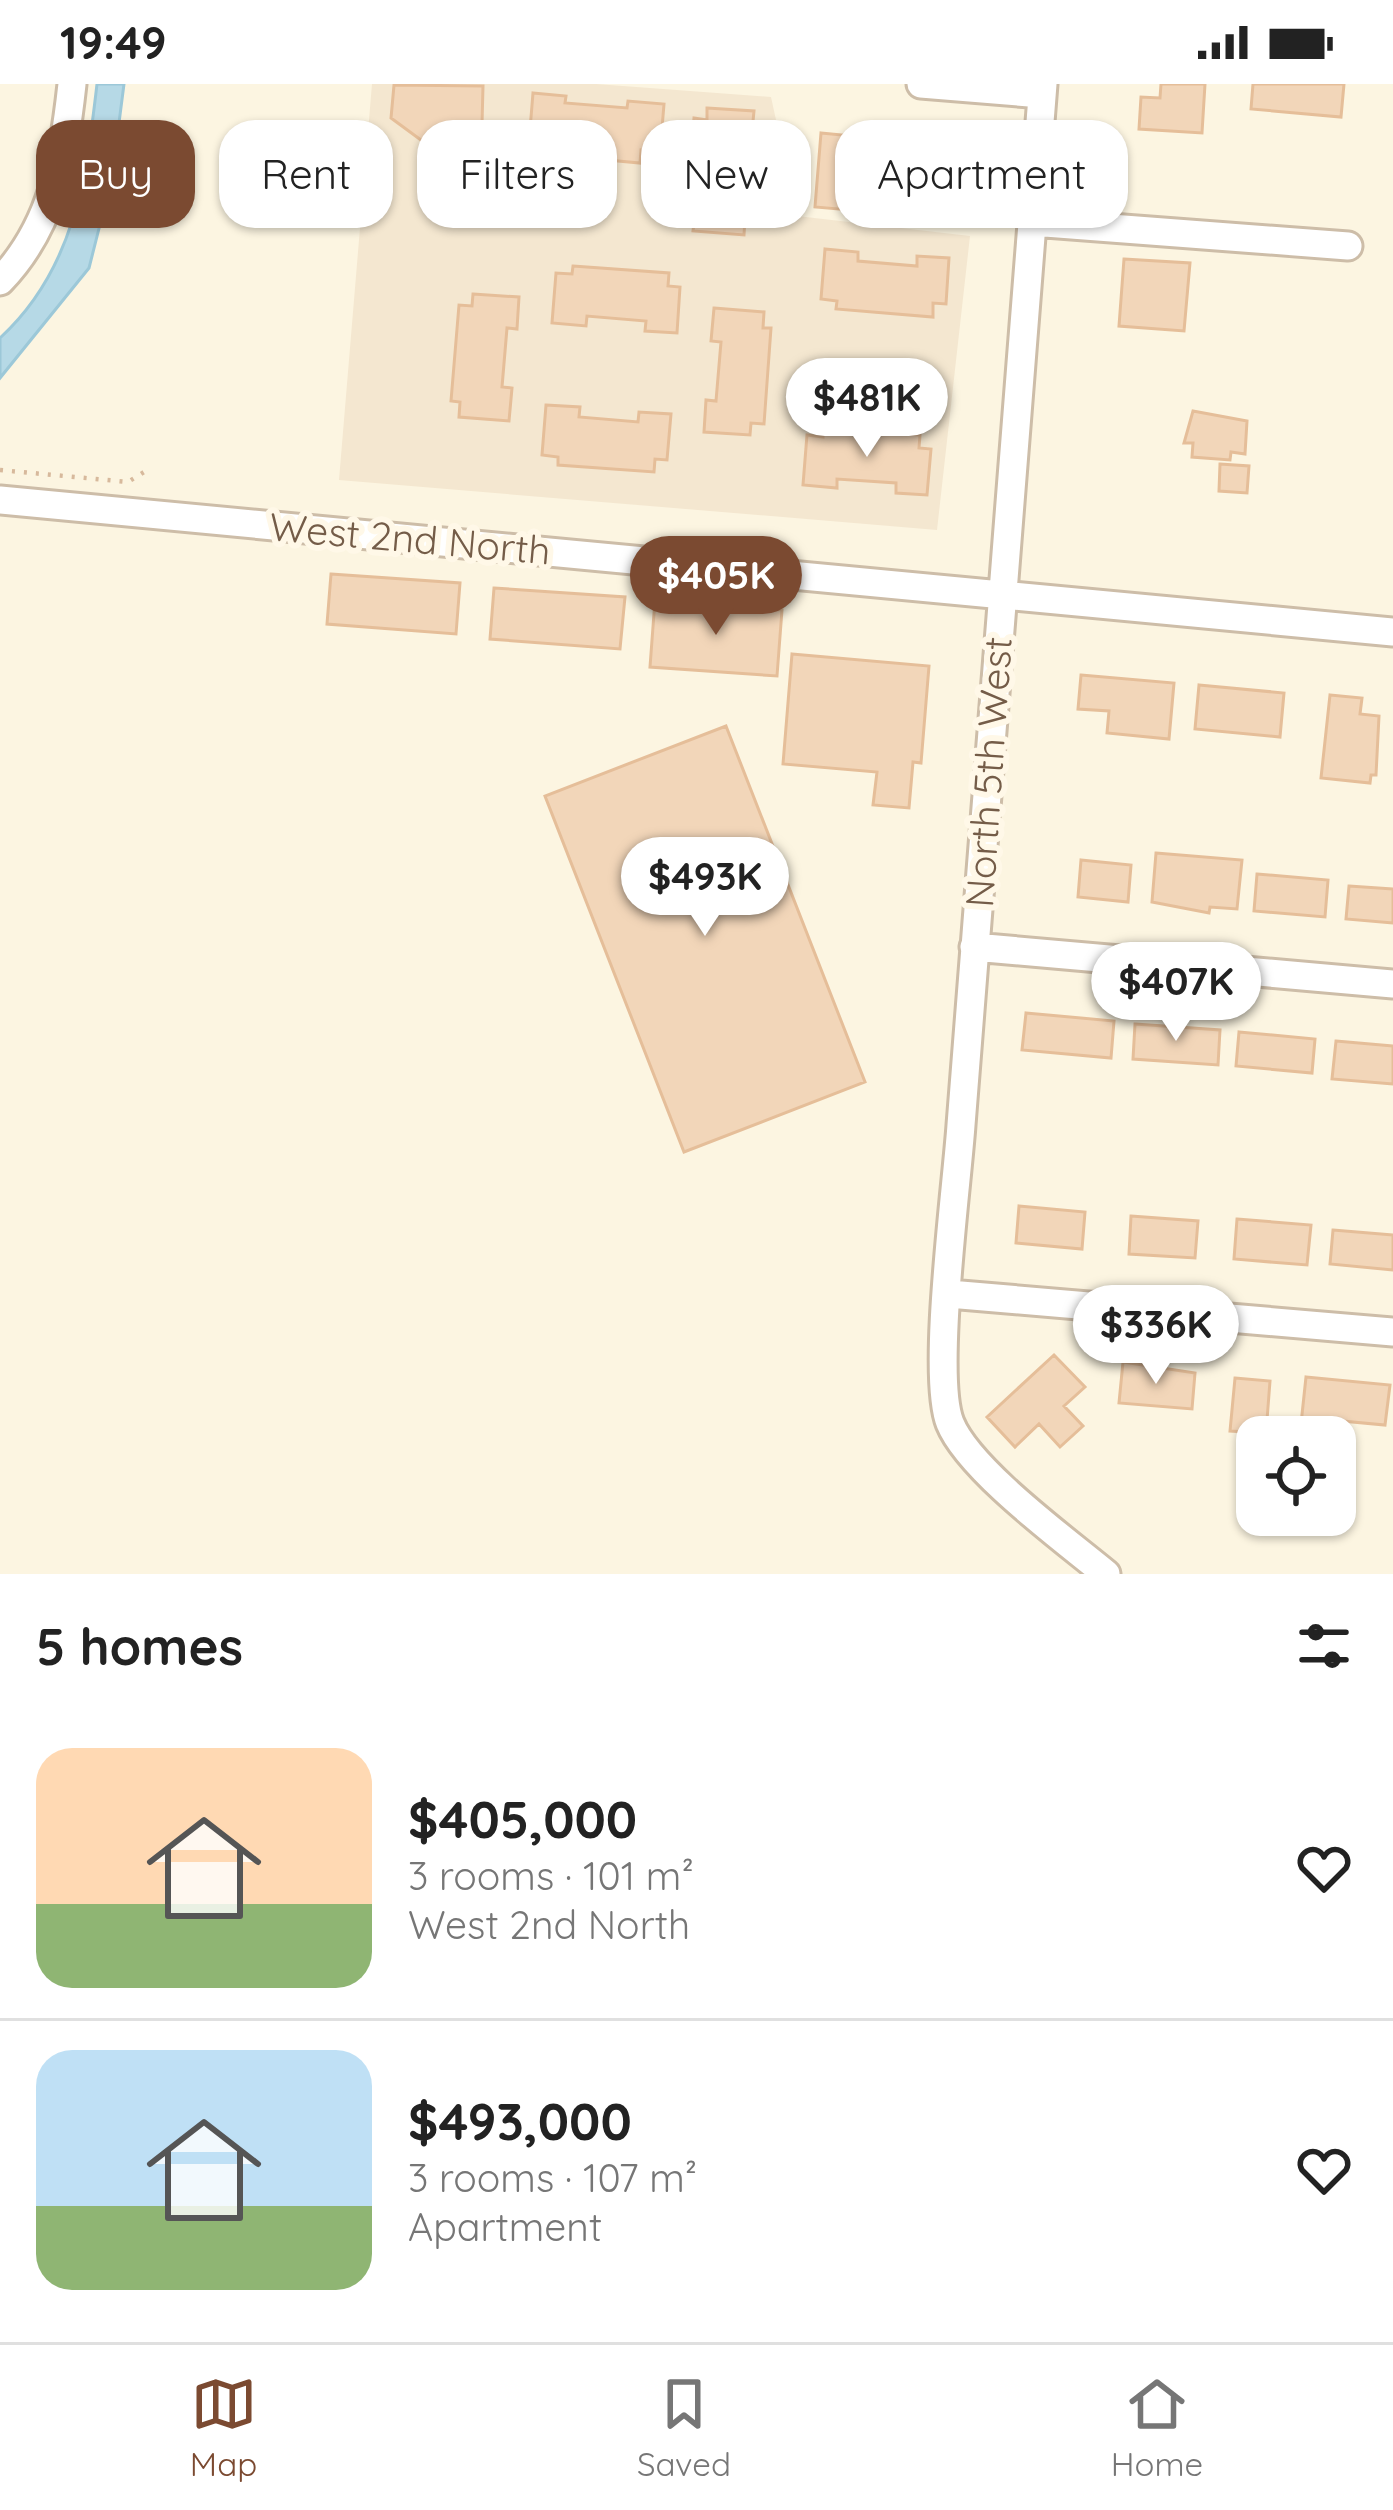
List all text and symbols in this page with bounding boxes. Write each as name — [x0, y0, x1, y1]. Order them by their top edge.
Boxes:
text: 19:49 — [60, 14, 166, 70]
chip: Buy — [36, 120, 195, 228]
chip: Rent — [219, 120, 393, 228]
chip: Filters — [417, 120, 617, 228]
chip: New — [641, 120, 811, 228]
chip: Apartment — [835, 120, 1128, 228]
pin: $481K — [783, 358, 951, 460]
text: $481K — [813, 372, 921, 421]
street label: West 2nd North — [267, 501, 553, 575]
pin: $405K — [632, 536, 800, 638]
text: $405K — [657, 550, 775, 599]
street label: North 5th West — [954, 635, 1022, 909]
pin: $493K — [621, 837, 789, 939]
text: $493K — [648, 851, 762, 900]
pin: $407K — [1092, 942, 1260, 1044]
text: $407K — [1118, 956, 1234, 1005]
pin: $336K — [1072, 1285, 1240, 1387]
text: $336K — [1100, 1299, 1212, 1348]
map controls — [1236, 1416, 1356, 1536]
button: locate — [1236, 1416, 1356, 1536]
icon: filters — [1291, 1613, 1357, 1679]
text: 5 homes — [36, 1614, 243, 1678]
text: $405,000 — [408, 1787, 637, 1851]
icon: home — [132, 1796, 276, 1940]
icon: heart — [1291, 1835, 1357, 1901]
text: 3 rooms · 101 m² — [408, 1851, 694, 1900]
text: West 2nd North — [408, 1900, 690, 1949]
text: $493,000 — [408, 2089, 632, 2153]
icon: home — [132, 2098, 276, 2242]
icon: heart — [1291, 2137, 1357, 2203]
text: 3 rooms · 107 m² — [408, 2153, 697, 2202]
text: Apartment — [408, 2202, 602, 2251]
tab: Map — [190, 2371, 257, 2484]
tab: Saved — [637, 2371, 731, 2484]
tab: Home — [1111, 2371, 1203, 2484]

